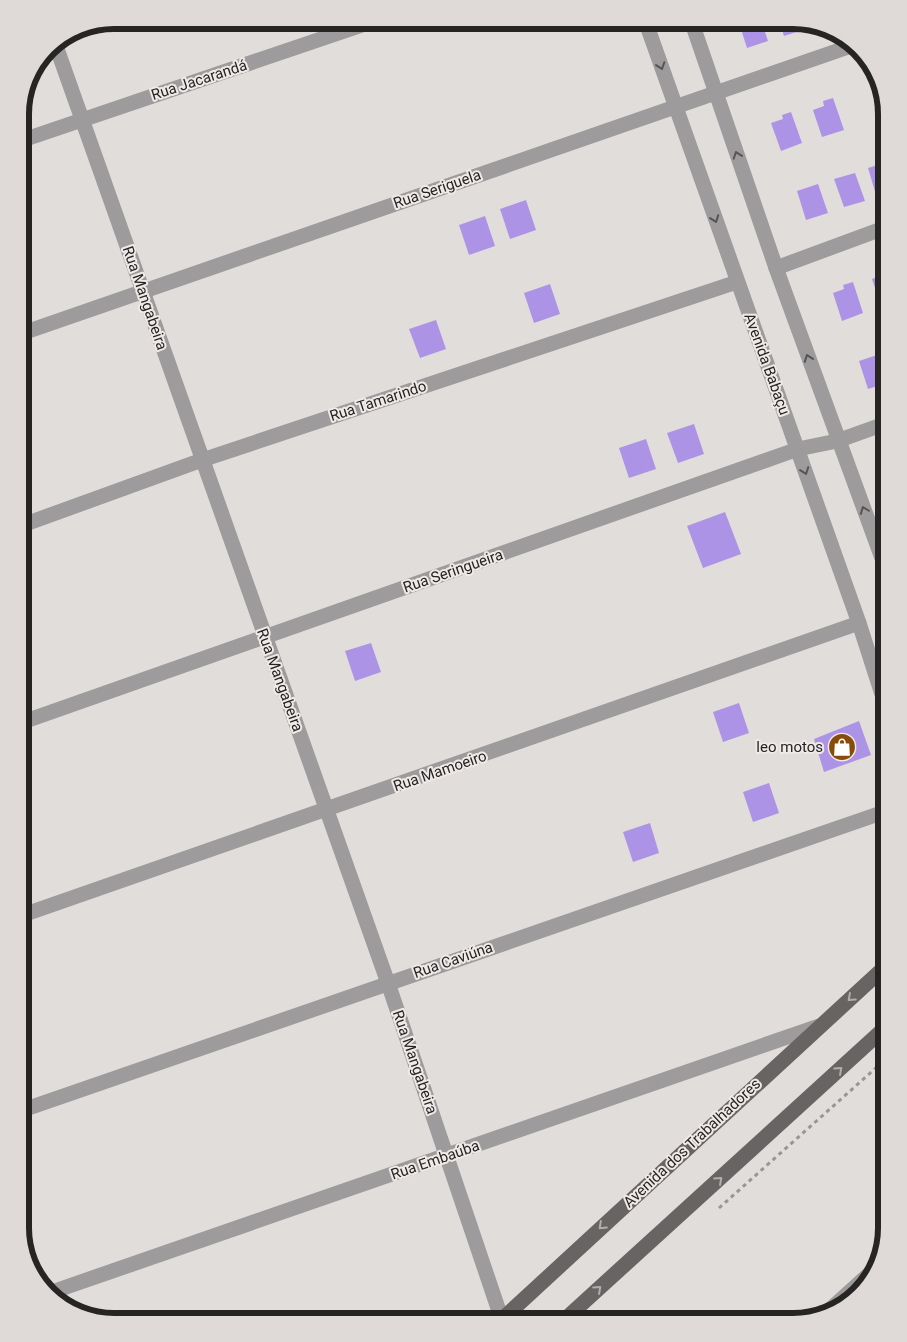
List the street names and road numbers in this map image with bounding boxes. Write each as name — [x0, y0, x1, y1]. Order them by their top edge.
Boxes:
street label: Rua Jacarandá — [149, 56, 249, 104]
street label: Rua Seriguela — [391, 166, 483, 212]
street label: Rua Mangabeira — [119, 244, 171, 352]
street label: Avenida Babaçu — [740, 311, 794, 417]
street label: Rua Tamarindo — [327, 377, 429, 425]
street label: Rua Seringueira — [401, 545, 505, 597]
street label: Rua Mangabeira — [253, 626, 307, 734]
street label: Rua Mamoeiro — [391, 747, 489, 795]
street label: Rua Caviúna — [411, 938, 495, 982]
street label: Rua Mangabeira — [389, 1008, 441, 1116]
street label: Avenida dos Trabalhadores — [620, 1075, 764, 1211]
street label: Rua Embaúba — [388, 1136, 482, 1184]

